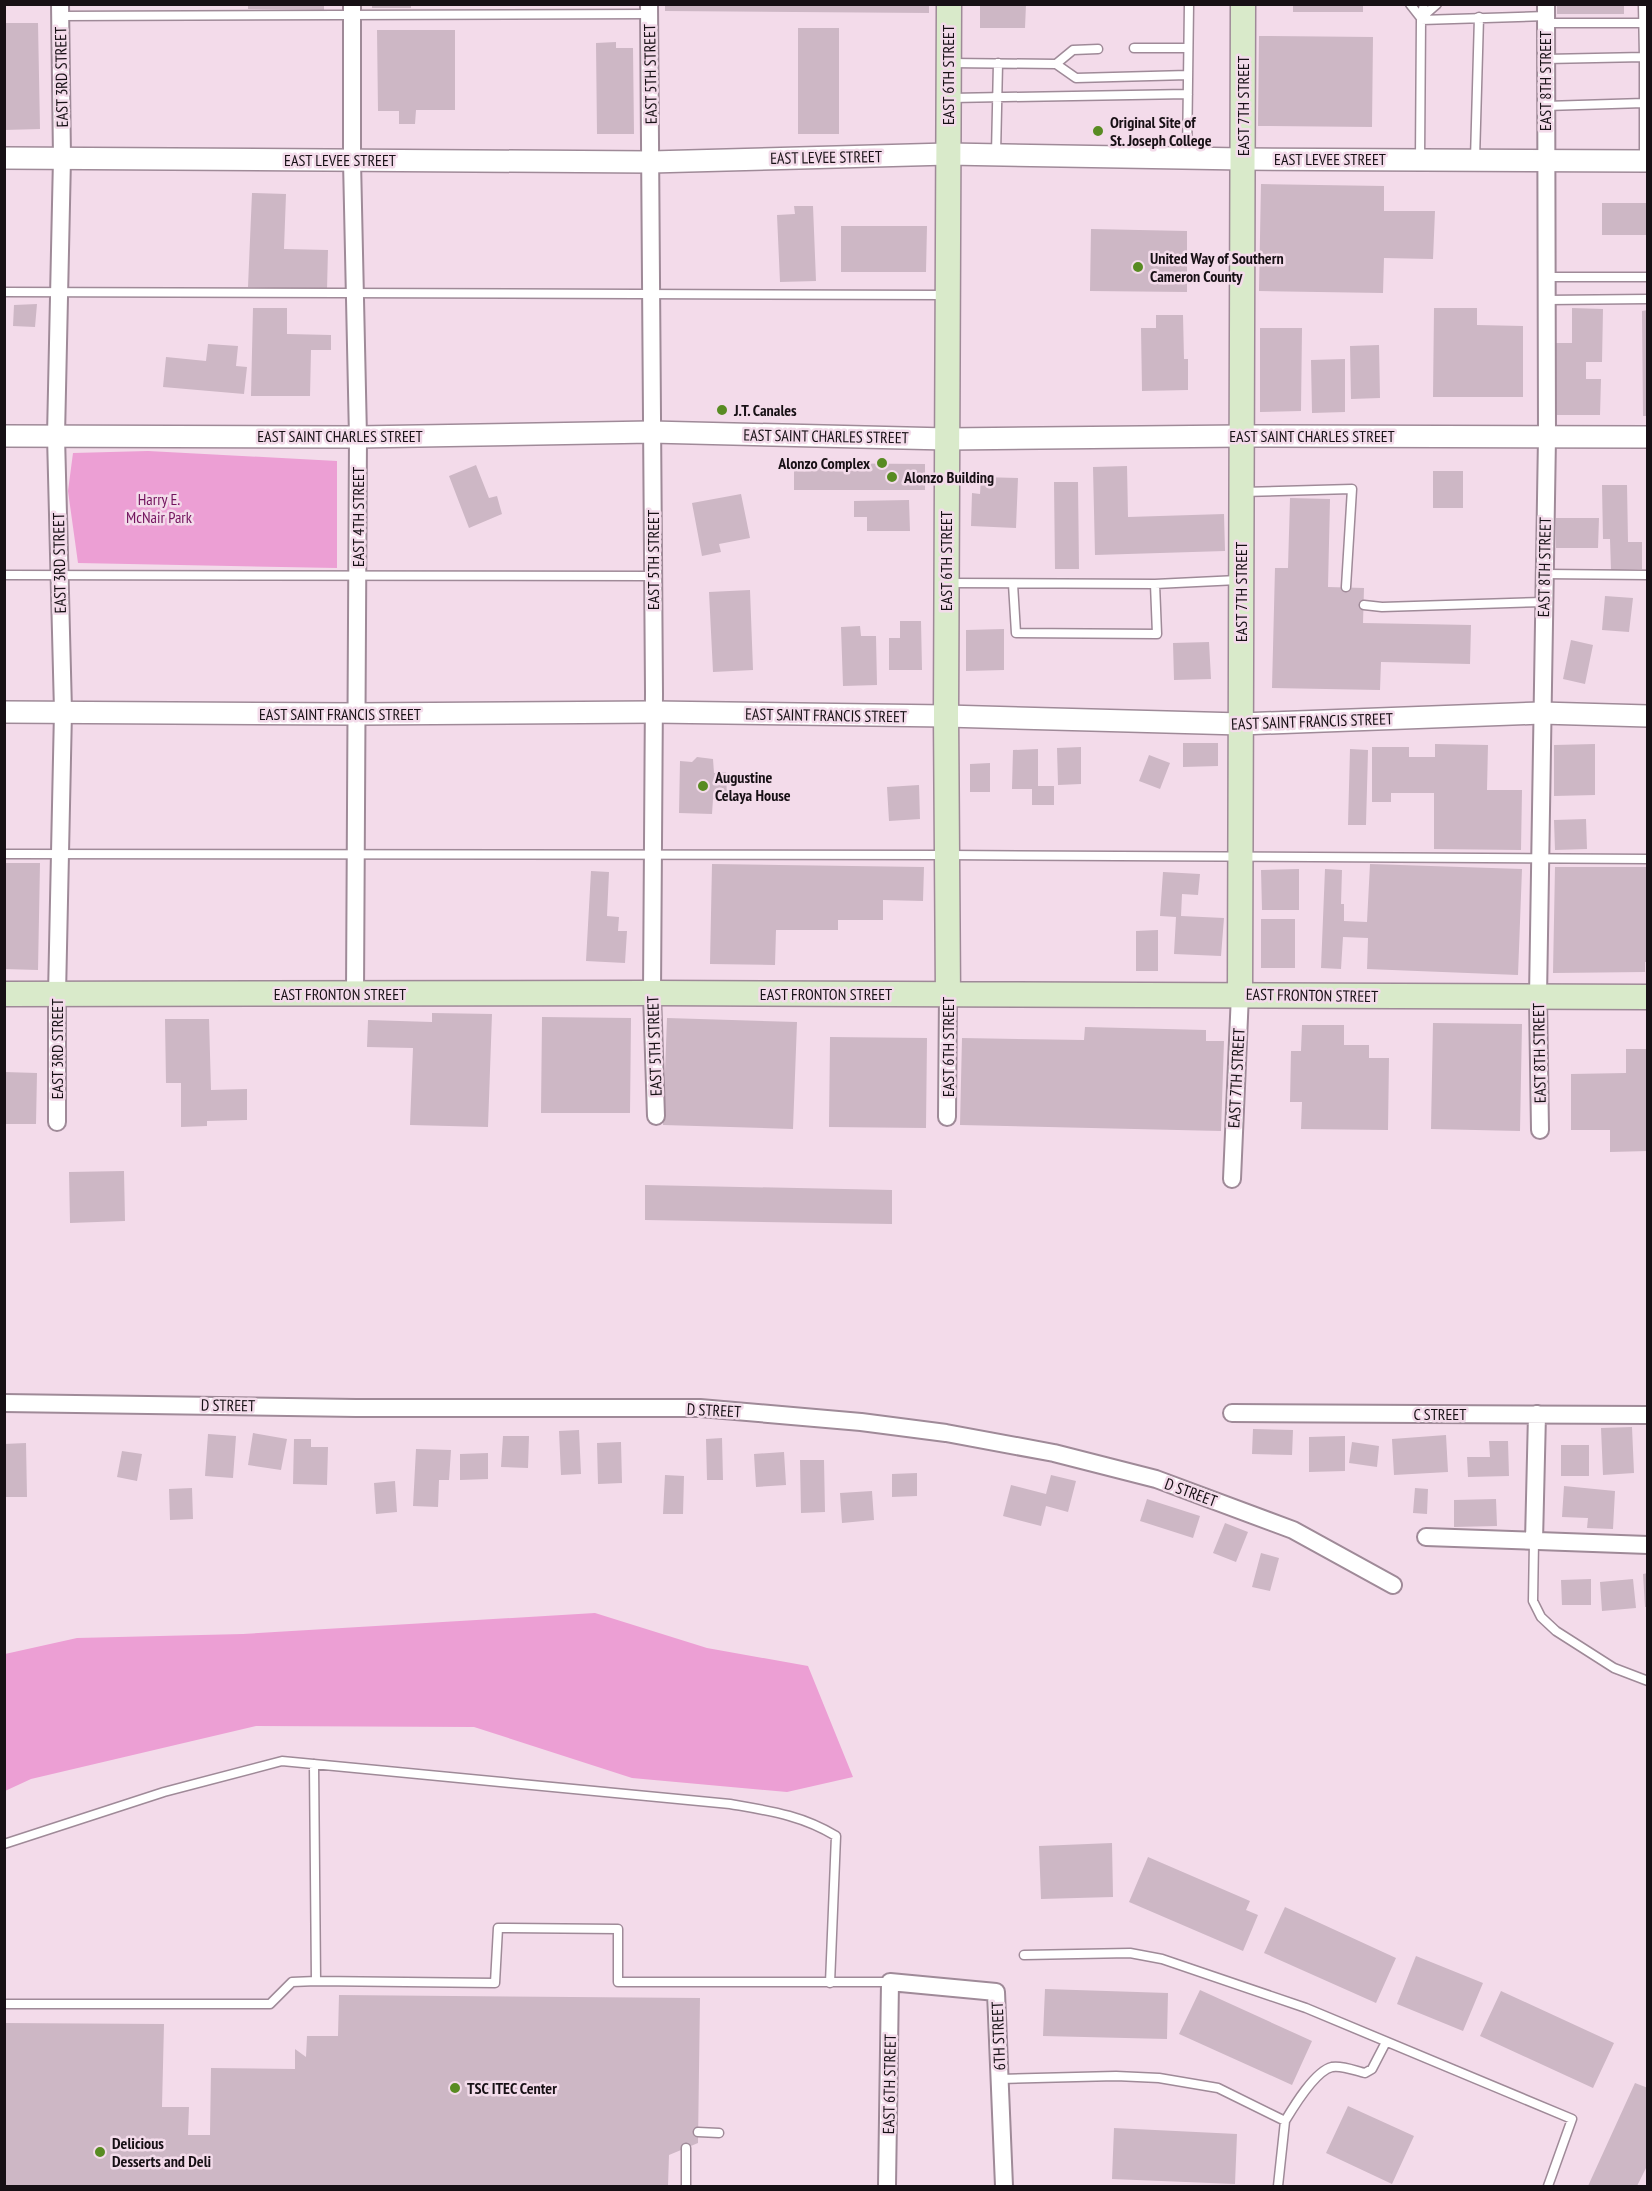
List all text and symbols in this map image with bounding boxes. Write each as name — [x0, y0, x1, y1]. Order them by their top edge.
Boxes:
street label: EAST 5TH STREET — [639, 24, 661, 124]
street label: EAST 6TH STREET — [938, 25, 958, 125]
street label: EAST 3RD STREET — [50, 27, 72, 127]
street label: EAST 8TH STREET — [1535, 31, 1555, 131]
street label: EAST 7TH STREET — [1233, 56, 1253, 156]
place label: Original Site of St. Joseph College — [1110, 112, 1212, 150]
marker: Original Site of St. Joseph College — [1091, 124, 1105, 138]
street label: EAST LEVEE STREET — [770, 146, 882, 168]
street label: EAST LEVEE STREET — [1274, 149, 1386, 169]
street label: EAST LEVEE STREET — [284, 150, 396, 170]
place label: United Way of Southern Cameron County — [1150, 248, 1284, 286]
marker: United Way of Southern Cameron County — [1131, 260, 1145, 274]
place label: J.T. Canales — [733, 400, 797, 420]
marker: J.T. Canales — [715, 403, 729, 417]
street label: EAST SAINT CHARLES STREET — [743, 425, 909, 447]
street label: EAST SAINT CHARLES STREET — [257, 426, 423, 446]
street label: EAST SAINT CHARLES STREET — [1229, 426, 1395, 446]
place label: Alonzo Complex — [777, 453, 870, 473]
marker: Alonzo Complex — [875, 456, 889, 470]
street label: EAST 4TH STREET — [348, 467, 368, 567]
place label: Alonzo Building — [903, 467, 994, 487]
marker: Alonzo Building — [885, 470, 899, 484]
park label: Harry E. McNair Park — [126, 489, 193, 527]
street label: EAST 5TH STREET — [643, 510, 663, 610]
street label: EAST 6TH STREET — [936, 511, 956, 611]
street label: EAST 3RD STREET — [48, 513, 70, 613]
street label: EAST 8TH STREET — [1533, 517, 1555, 617]
street label: EAST 7TH STREET — [1231, 542, 1251, 642]
street label: EAST SAINT FRANCIS STREET — [259, 704, 421, 724]
street label: EAST SAINT FRANCIS STREET — [745, 704, 907, 726]
street label: EAST SAINT FRANCIS STREET — [1231, 708, 1393, 734]
place label: Augustine Celaya House — [714, 767, 791, 805]
marker: Augustine Celaya House — [696, 779, 710, 793]
street label: EAST FRONTON STREET — [274, 984, 406, 1004]
street label: EAST FRONTON STREET — [760, 984, 892, 1004]
street label: EAST FRONTON STREET — [1246, 984, 1378, 1006]
street label: EAST 5TH STREET — [642, 996, 666, 1096]
street label: EAST 6TH STREET — [938, 997, 958, 1097]
street label: EAST 3RD STREET — [47, 999, 67, 1099]
street label: EAST 8TH STREET — [1528, 1003, 1550, 1103]
street label: EAST 7TH STREET — [1223, 1027, 1249, 1129]
street label: D STREET — [201, 1395, 255, 1415]
street label: D STREET — [686, 1399, 742, 1421]
street label: C STREET — [1414, 1404, 1466, 1424]
street label: D STREET — [1162, 1473, 1220, 1511]
street label: 6TH STREET — [987, 2001, 1009, 2071]
street label: EAST 6TH STREET — [878, 2034, 900, 2134]
place label: TSC ITEC Center — [467, 2078, 557, 2098]
marker: TSC ITEC Center — [448, 2081, 462, 2095]
place label: Delicious Desserts and Deli — [112, 2133, 212, 2171]
marker: Delicious Desserts and Deli — [93, 2145, 107, 2159]

